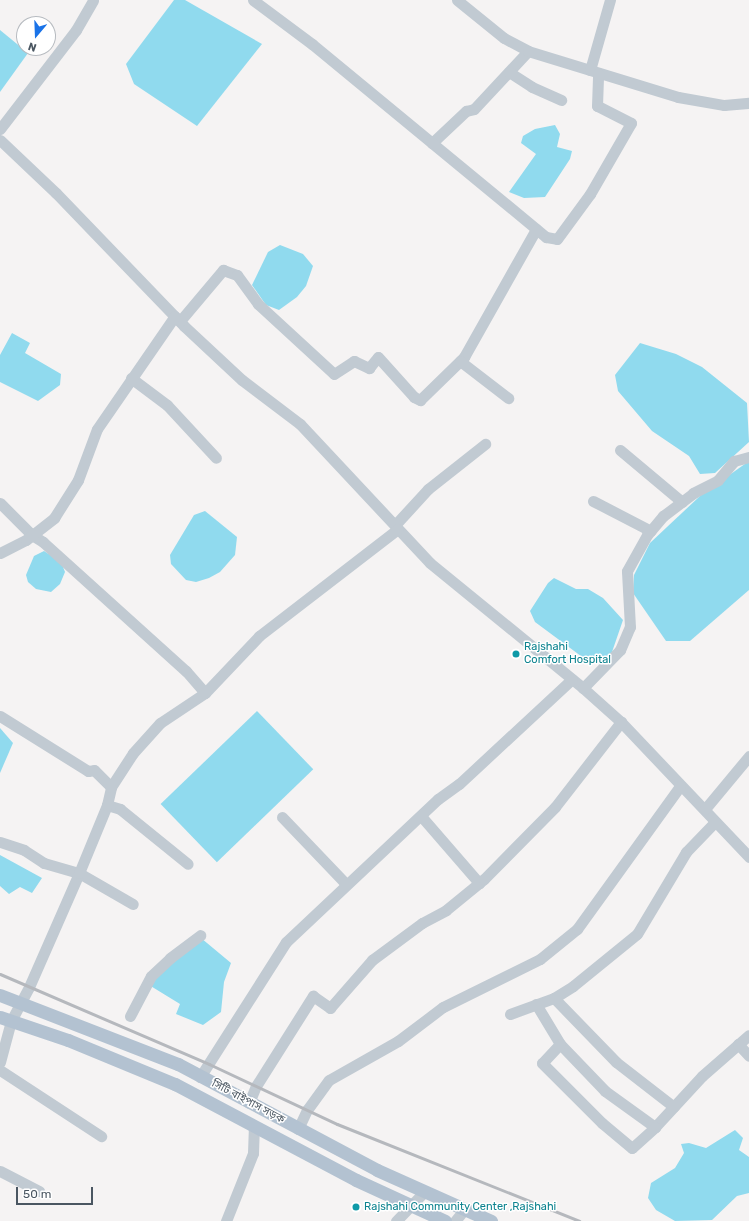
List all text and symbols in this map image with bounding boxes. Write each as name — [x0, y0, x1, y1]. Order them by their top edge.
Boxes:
north arrow — [16, 16, 56, 56]
text: N — [26, 39, 38, 54]
place label: Rajshahi Comfort Hospital — [524, 641, 611, 667]
marker: Rajshahi Comfort Hospital — [511, 649, 521, 659]
street label: সিটি বাইপাস সড়ক — [209, 1077, 287, 1127]
scale bar — [18, 1179, 95, 1205]
text: 50 m — [23, 1187, 51, 1201]
place label: Rajshahi Community Center ,Rajshahi — [364, 1200, 557, 1214]
marker: Rajshahi Community Center ,Rajshahi — [351, 1202, 361, 1212]

